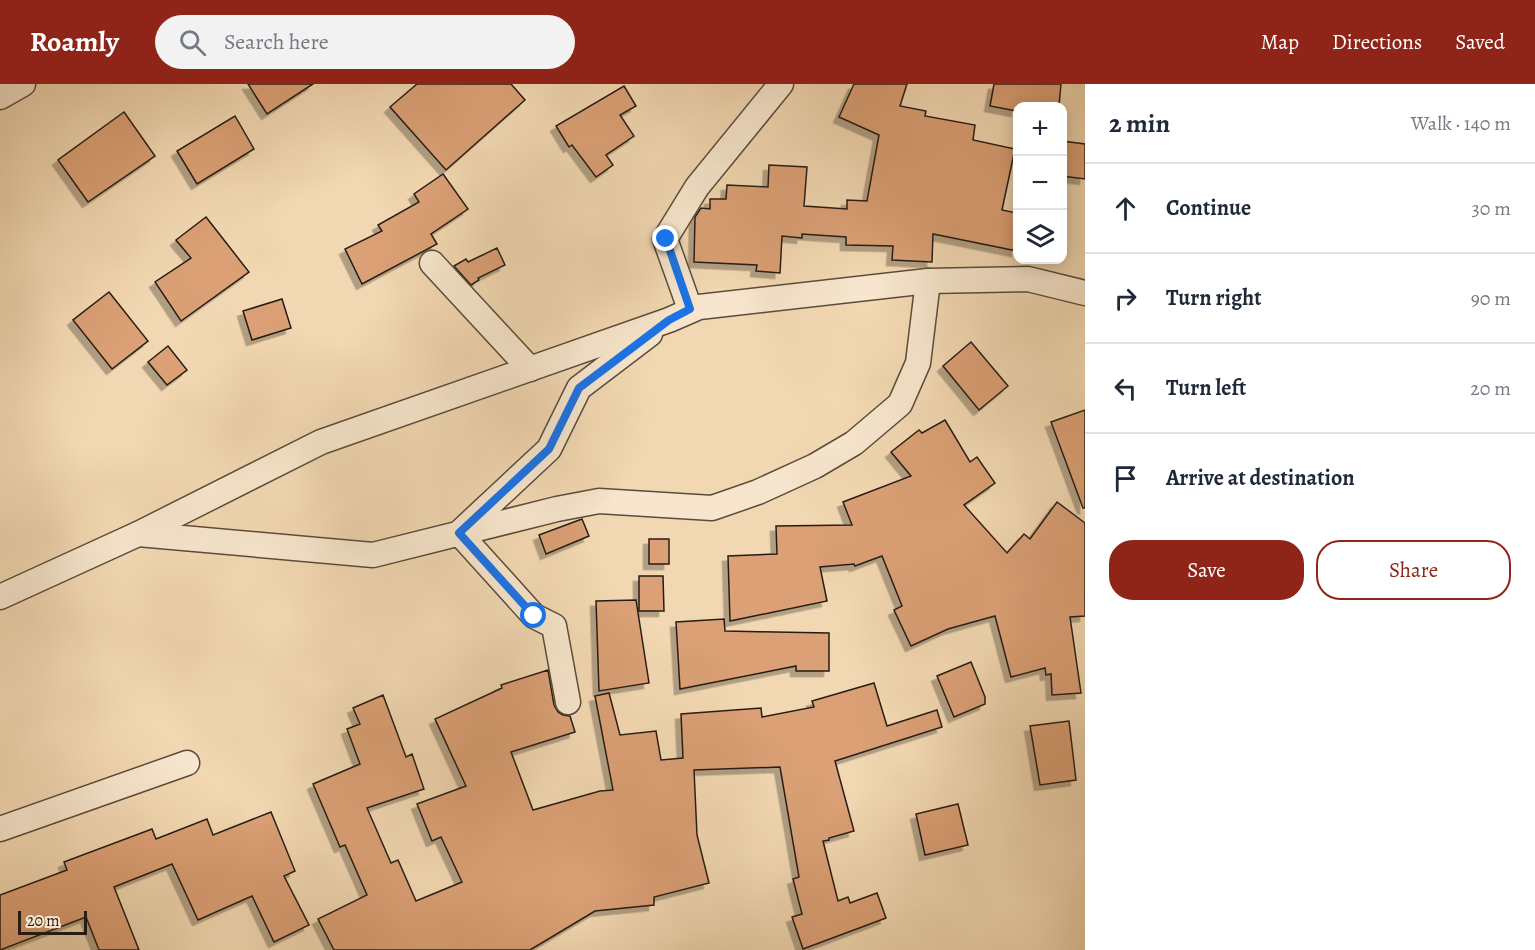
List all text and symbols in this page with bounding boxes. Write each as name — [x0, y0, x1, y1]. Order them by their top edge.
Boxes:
search box — [155, 15, 575, 69]
text: Roamly — [30, 23, 119, 61]
icon: search — [176, 26, 209, 59]
text: Search here — [224, 27, 329, 57]
text: Map — [1261, 28, 1299, 56]
text: Directions — [1332, 28, 1422, 56]
text: Saved — [1455, 28, 1505, 56]
map controls — [1013, 102, 1067, 264]
button: + — [1013, 102, 1067, 156]
text: 2 min — [1109, 106, 1170, 141]
text: Walk · 140 m — [1411, 110, 1511, 137]
button: − — [1013, 156, 1067, 210]
icon: ahead — [1109, 192, 1142, 225]
text: Continue — [1166, 193, 1251, 223]
text: 30 m — [1471, 195, 1511, 222]
button: layers — [1013, 210, 1067, 264]
route end — [652, 225, 678, 251]
icon: right — [1109, 282, 1142, 315]
text: Turn right — [1166, 283, 1262, 313]
text: 90 m — [1471, 285, 1511, 312]
icon: left — [1109, 372, 1142, 405]
text: Turn left — [1166, 373, 1246, 403]
text: 20 m — [1470, 375, 1511, 402]
icon: arrive — [1109, 462, 1142, 495]
text: Arrive at destination — [1166, 463, 1355, 493]
button: Save — [1109, 540, 1304, 600]
button: Share — [1316, 540, 1511, 600]
route start — [520, 602, 546, 628]
scale bar — [18, 908, 87, 936]
text: 20 m — [27, 910, 60, 932]

